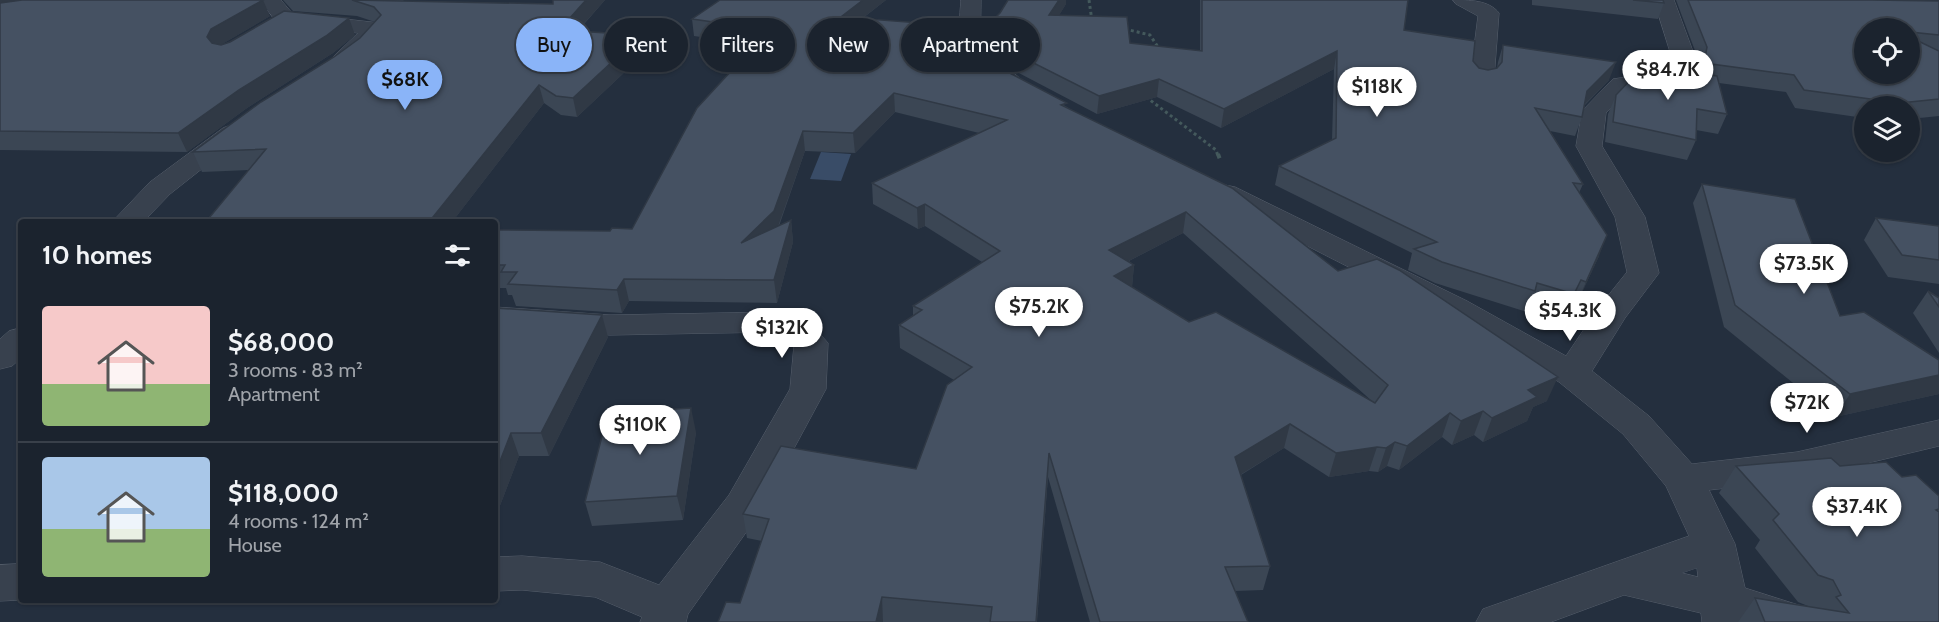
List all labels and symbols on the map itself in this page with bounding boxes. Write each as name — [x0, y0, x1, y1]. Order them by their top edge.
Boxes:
pin: $84.7K — [1619, 50, 1717, 101]
pin: $68K — [369, 60, 441, 111]
pin: $118K — [1335, 67, 1419, 118]
pin: $73.5K — [1755, 244, 1853, 295]
pin: $75.2K — [990, 287, 1088, 338]
pin: $54.3K — [1521, 291, 1619, 342]
pin: $132K — [740, 308, 824, 359]
pin: $72K — [1771, 383, 1843, 434]
pin: $110K — [598, 405, 682, 456]
pin: $37.4K — [1808, 487, 1906, 538]

